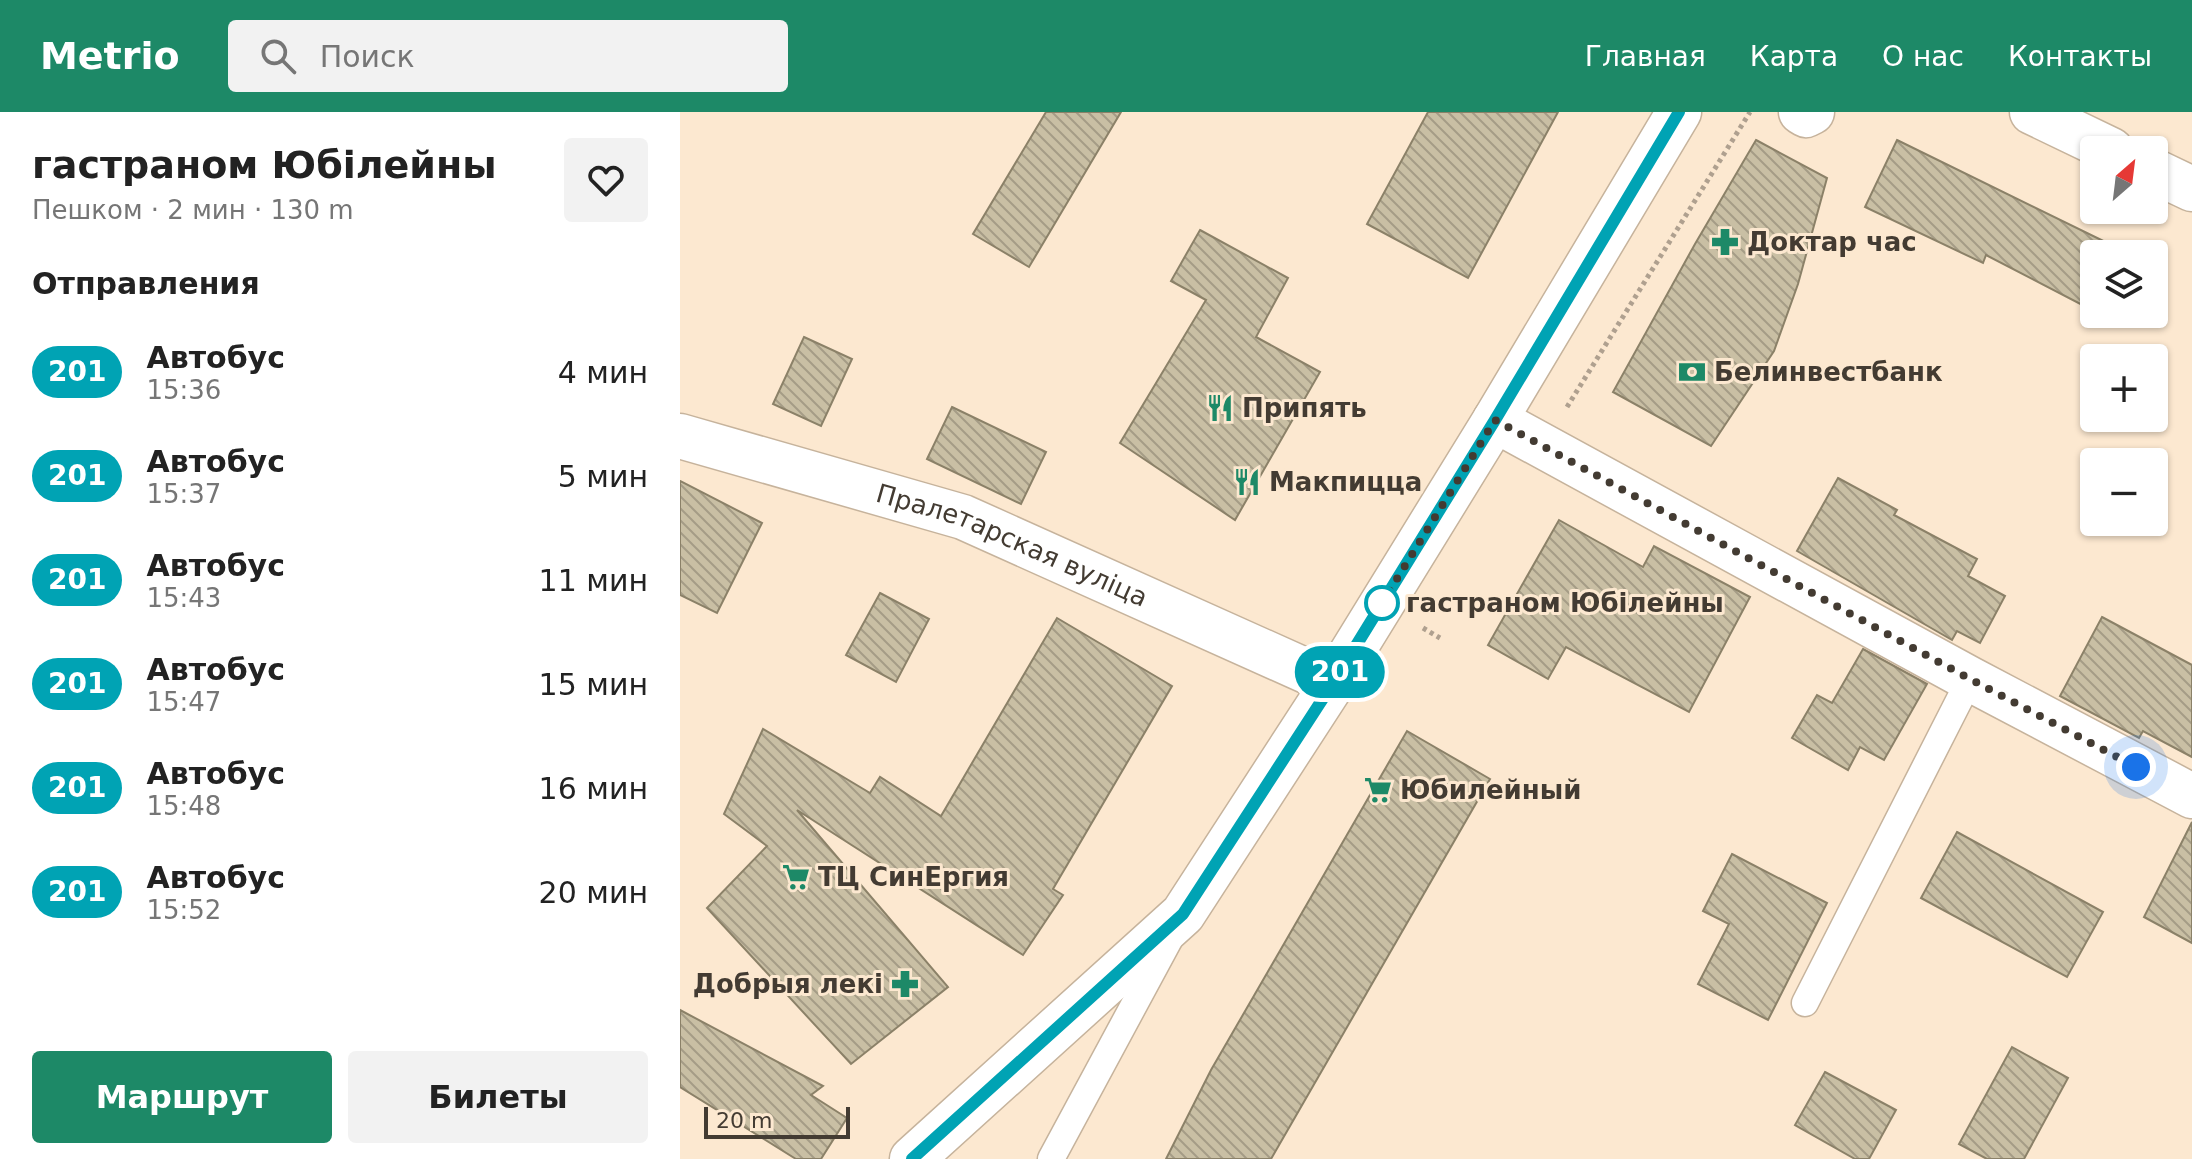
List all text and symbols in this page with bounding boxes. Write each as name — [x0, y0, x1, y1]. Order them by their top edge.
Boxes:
search box — [228, 20, 788, 92]
text: Metrio — [40, 34, 180, 78]
icon: search — [256, 34, 300, 78]
text: Поиск — [320, 39, 415, 74]
text: Главная — [1585, 40, 1706, 73]
text: Карта — [1750, 40, 1838, 73]
text: О нас — [1882, 40, 1964, 73]
text: Контакты — [2008, 40, 2152, 73]
north arrow — [2080, 136, 2168, 224]
map controls — [2080, 136, 2168, 536]
button: heart — [564, 138, 648, 222]
text: гастраном Юбілейны — [32, 143, 497, 187]
text: Пешком · 2 мин · 130 m — [32, 195, 354, 225]
pharmacy icon: Доктар час — [1710, 227, 1740, 257]
place label: Доктар час — [1747, 227, 1917, 257]
button: layers — [2080, 240, 2168, 328]
text: Отправления — [32, 266, 260, 301]
text: Автобус — [146, 340, 285, 375]
button: + — [2080, 344, 2168, 432]
text: 201 — [48, 355, 106, 388]
text: 4 мин — [558, 355, 648, 390]
bank icon: Белинвестбанк — [1677, 357, 1707, 387]
place label: Белинвестбанк — [1714, 357, 1943, 387]
text: 15:36 — [146, 375, 221, 405]
restaurant icon: Припять — [1205, 393, 1235, 423]
place label: Припять — [1242, 393, 1367, 423]
text: Автобус — [146, 444, 285, 479]
button: − — [2080, 448, 2168, 536]
text: 201 — [48, 459, 106, 492]
text: 5 мин — [558, 459, 648, 494]
restaurant icon: Макпицца — [1232, 467, 1262, 497]
place label: Макпицца — [1269, 467, 1422, 497]
street label: Пралетарская вуліца — [873, 478, 1152, 613]
text: 15:37 — [146, 479, 221, 509]
text: Автобус — [146, 548, 285, 583]
text: 201 — [48, 563, 106, 596]
text: 11 мин — [539, 563, 648, 598]
text: 15:43 — [146, 583, 221, 613]
marker: гастраном Юбілейны — [1365, 586, 1399, 620]
place label: гастраном Юбілейны — [1406, 588, 1724, 618]
line badge: 201 — [1294, 646, 1386, 698]
text: Автобус — [146, 652, 285, 687]
text: 201 — [1311, 655, 1369, 688]
text: 201 — [48, 667, 106, 700]
text: 15 мин — [539, 667, 648, 702]
text: 15:47 — [146, 687, 221, 717]
your location — [2116, 747, 2156, 787]
text: Автобус — [146, 756, 285, 791]
text: 201 — [48, 771, 106, 804]
text: 16 мин — [539, 771, 648, 806]
supermarket icon: Юбилейный — [1363, 775, 1393, 805]
place label: Юбилейный — [1400, 775, 1581, 805]
text: 15:48 — [146, 791, 221, 821]
text: Автобус — [146, 860, 285, 895]
supermarket icon: ТЦ СинЕргия — [781, 862, 811, 892]
place label: ТЦ СинЕргия — [818, 862, 1009, 892]
text: 201 — [48, 875, 106, 908]
text: 20 мин — [539, 875, 648, 910]
text: 15:52 — [146, 895, 221, 925]
place label: Добрыя лекі — [693, 969, 883, 999]
pharmacy icon: Добрыя лекі — [890, 969, 920, 999]
button: Маршрут — [32, 1051, 332, 1143]
button: Билеты — [348, 1051, 648, 1143]
scale bar — [704, 1103, 850, 1139]
text: 20 m — [716, 1108, 772, 1133]

